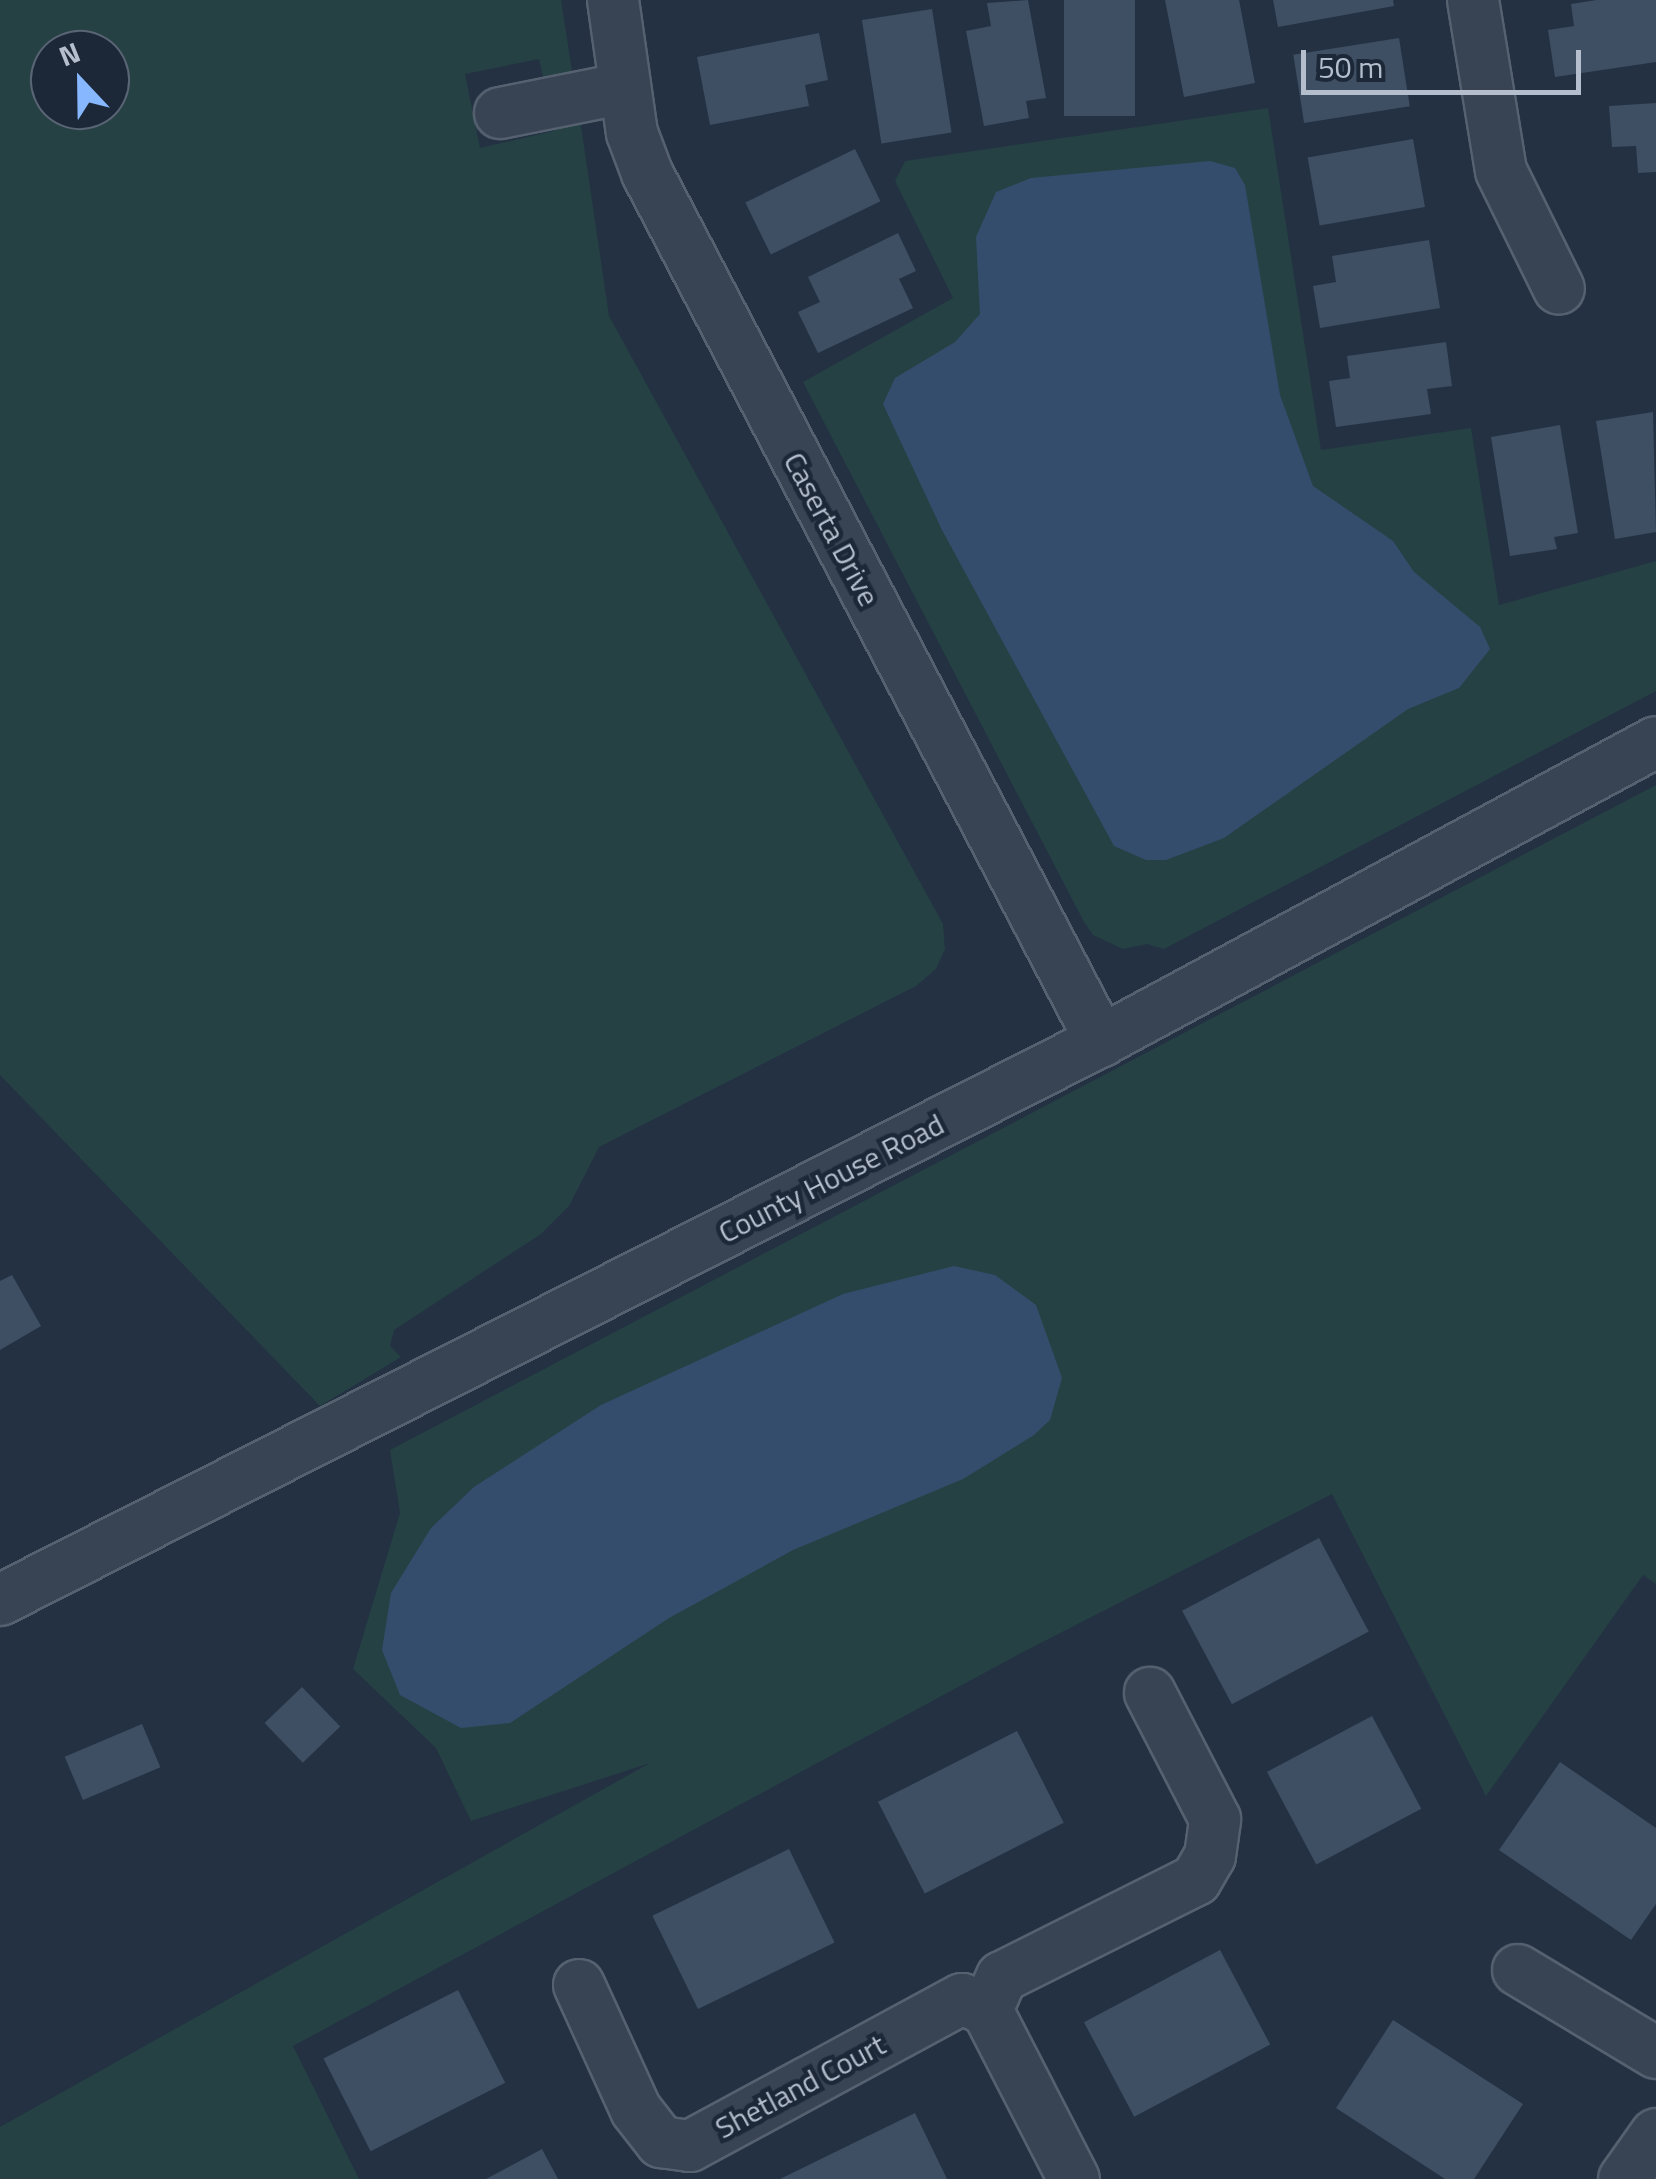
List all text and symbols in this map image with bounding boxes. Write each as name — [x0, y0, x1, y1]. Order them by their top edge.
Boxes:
north arrow — [30, 30, 130, 130]
text: N — [52, 30, 86, 77]
scale bar — [1306, 30, 1586, 92]
text: 50 m — [1318, 44, 1383, 90]
street label: Caserta Drive — [777, 446, 887, 612]
street label: County House Road — [712, 1106, 950, 1250]
street label: Shetland Court — [709, 2026, 891, 2146]

